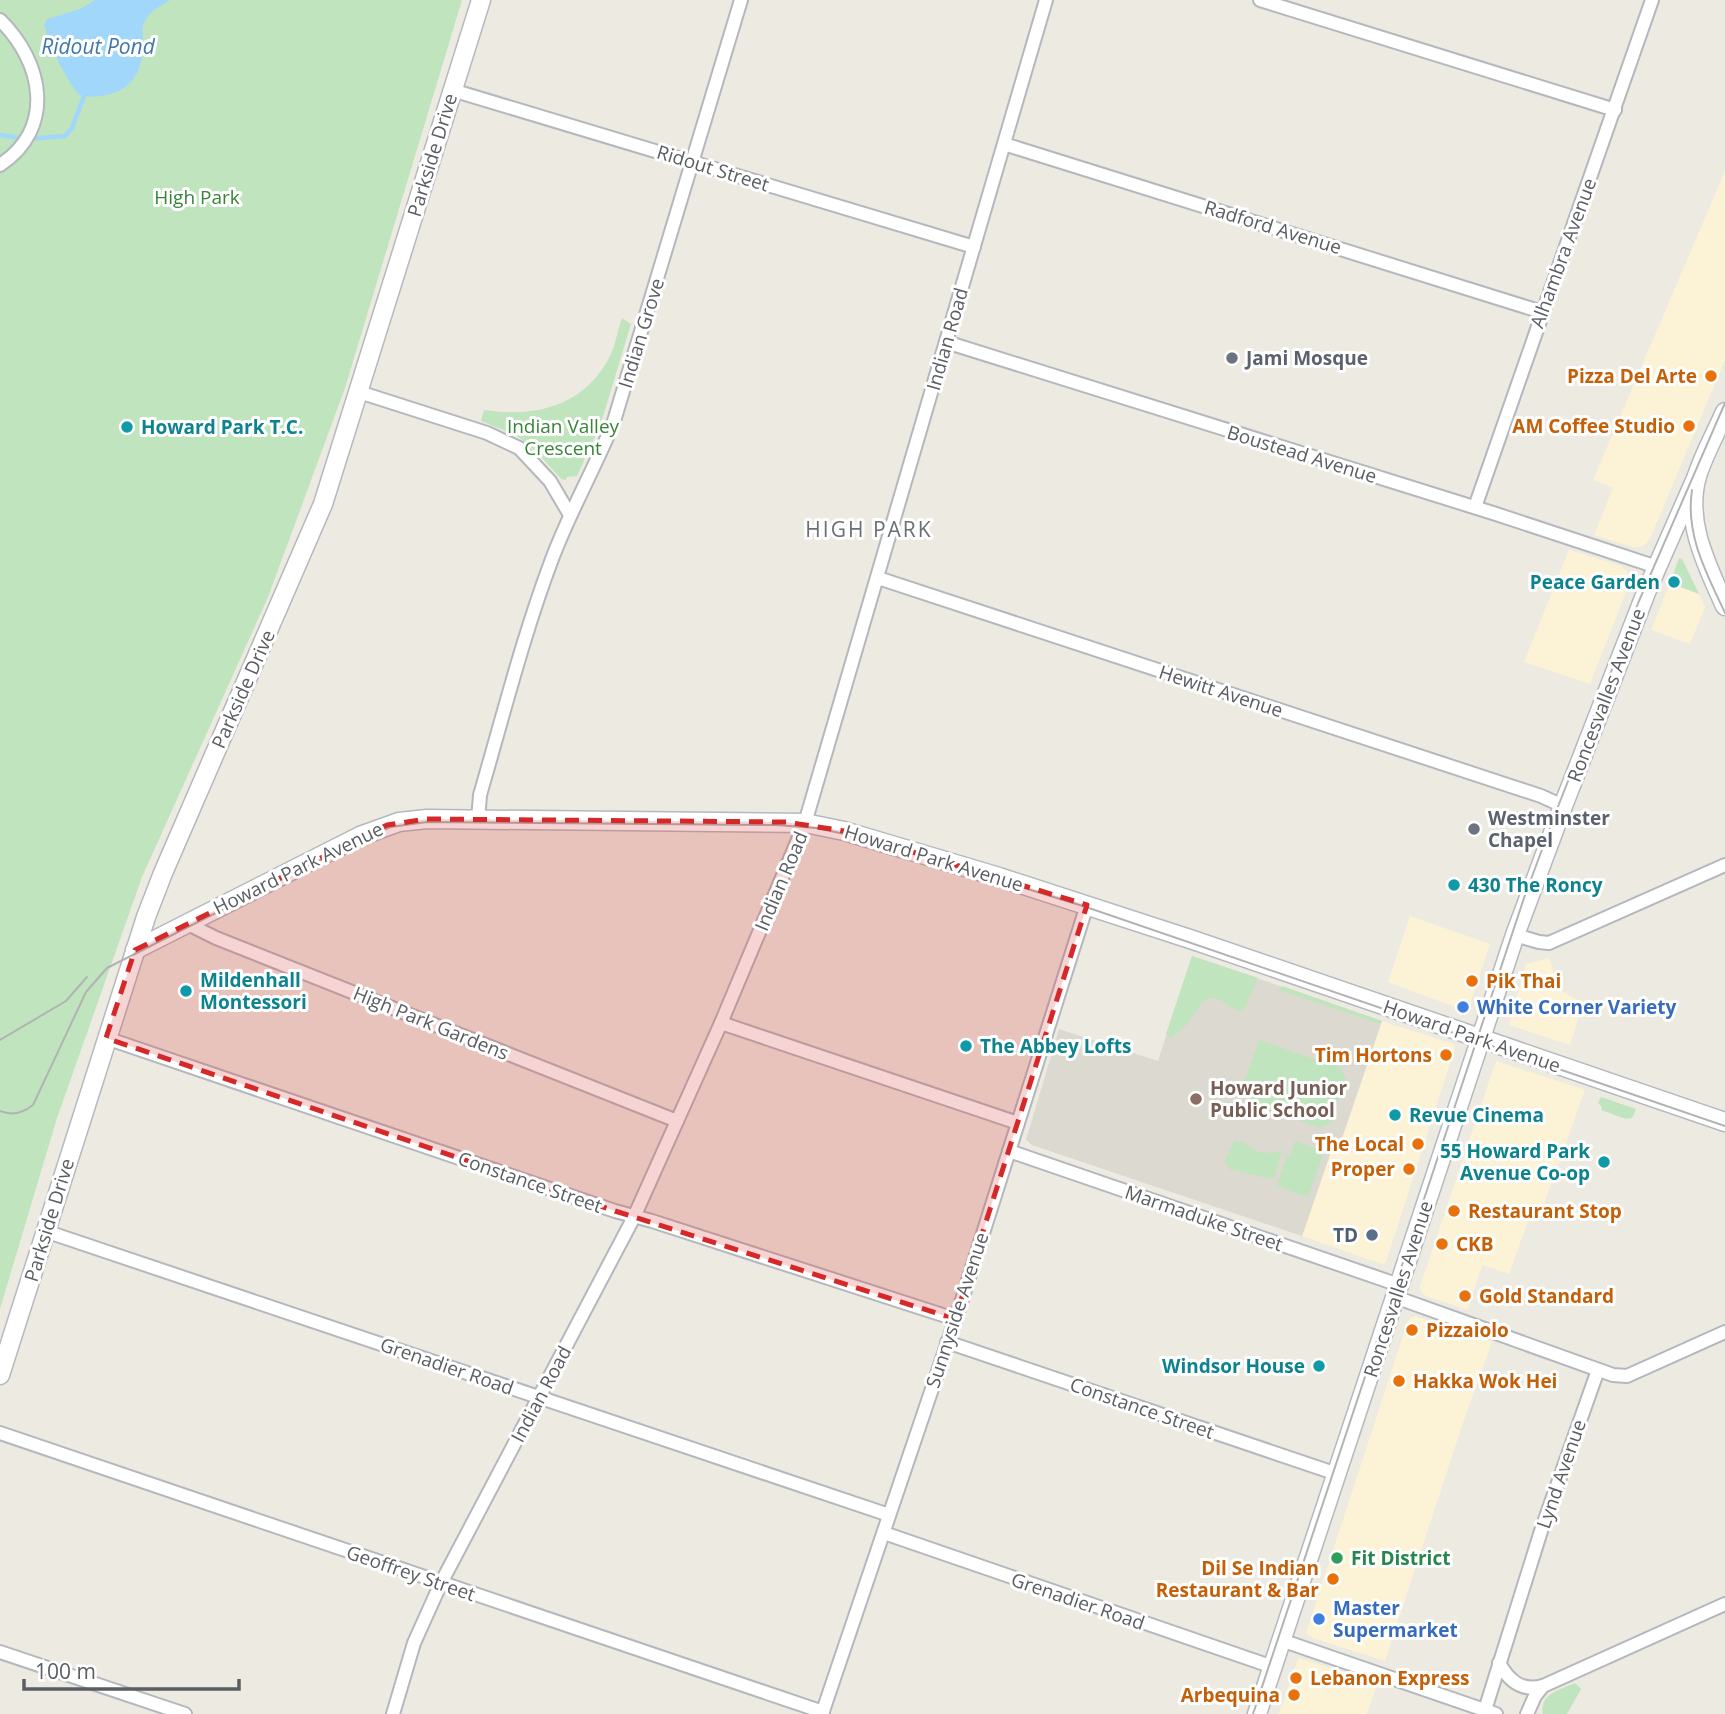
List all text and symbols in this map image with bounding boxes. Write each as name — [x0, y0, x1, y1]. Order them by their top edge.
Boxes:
water label: Ridout Pond — [41, 32, 156, 60]
street label: Parkside Drive — [401, 90, 463, 220]
street label: Ridout Street — [654, 139, 772, 197]
street label: Alhambra Avenue — [1524, 174, 1602, 332]
park label: High Park — [154, 184, 240, 210]
street label: Radford Avenue — [1201, 194, 1345, 260]
street label: Indian Grove — [612, 275, 670, 391]
street label: Indian Road — [920, 285, 974, 393]
place label: Jami Mosque — [1244, 345, 1368, 371]
marker: Jami Mosque — [1224, 350, 1240, 366]
place label: Pizza Del Arte — [1567, 363, 1697, 389]
marker: Pizza Del Arte — [1703, 368, 1719, 384]
park label: Indian Valley Crescent — [507, 413, 620, 461]
place label: AM Coffee Studio — [1512, 413, 1675, 439]
place label: Howard Park T.C. — [141, 414, 303, 440]
marker: AM Coffee Studio — [1681, 418, 1697, 434]
marker: Howard Park T.C. — [119, 419, 135, 435]
street label: Boustead Avenue — [1224, 419, 1380, 489]
district label: HIGH PARK — [805, 515, 933, 543]
place label: Peace Garden — [1530, 569, 1660, 595]
marker: Peace Garden — [1666, 574, 1682, 590]
street label: Roncesvalles Avenue — [1561, 604, 1651, 786]
street label: Parkside Drive — [205, 626, 281, 752]
street label: Hewitt Avenue — [1156, 659, 1286, 723]
place label: Westminster Chapel — [1488, 805, 1610, 853]
street label: Howard Park Avenue — [209, 816, 387, 920]
street label: Howard Park Avenue — [841, 818, 1027, 898]
marker: Westminster Chapel — [1466, 821, 1482, 837]
street label: Indian Road — [748, 827, 814, 935]
place label: 430 The Roncy — [1468, 872, 1603, 898]
marker: 430 The Roncy — [1446, 877, 1462, 893]
place label: Mildenhall Montessori — [200, 967, 307, 1015]
place label: Pik Thai — [1486, 968, 1561, 994]
marker: Pik Thai — [1464, 973, 1480, 989]
street label: High Park Gardens — [349, 980, 513, 1066]
marker: Mildenhall Montessori — [178, 983, 194, 999]
street label: Howard Park Avenue — [1380, 993, 1564, 1079]
place label: White Corner Variety — [1477, 994, 1677, 1020]
marker: White Corner Variety — [1455, 999, 1471, 1015]
place label: The Abbey Lofts — [980, 1033, 1131, 1059]
marker: The Abbey Lofts — [958, 1038, 974, 1054]
place label: Tim Hortons — [1315, 1042, 1432, 1068]
marker: Tim Hortons — [1438, 1047, 1454, 1063]
place label: Howard Junior Public School — [1210, 1075, 1347, 1123]
marker: Howard Junior Public School — [1188, 1091, 1204, 1107]
place label: Revue Cinema — [1409, 1102, 1544, 1128]
marker: Revue Cinema — [1387, 1107, 1403, 1123]
place label: The Local — [1315, 1131, 1404, 1157]
marker: The Local — [1410, 1136, 1426, 1152]
place label: 55 Howard Park Avenue Co-op — [1440, 1138, 1590, 1186]
street label: Constance Street — [454, 1145, 606, 1219]
marker: 55 Howard Park Avenue Co-op — [1596, 1154, 1612, 1170]
street label: Parkside Drive — [18, 1155, 80, 1285]
place label: Proper — [1331, 1156, 1395, 1182]
marker: Proper — [1401, 1161, 1417, 1177]
street label: Marmaduke Street — [1122, 1179, 1287, 1257]
street label: Roncesvalles Avenue — [1357, 1197, 1439, 1381]
place label: Restaurant Stop — [1468, 1198, 1622, 1224]
marker: Restaurant Stop — [1446, 1203, 1462, 1219]
place label: TD — [1333, 1222, 1358, 1248]
marker: TD — [1364, 1227, 1380, 1243]
street label: Sunnyside Avenue — [920, 1229, 994, 1391]
place label: CKB — [1456, 1231, 1494, 1257]
marker: CKB — [1434, 1236, 1450, 1252]
place label: Gold Standard — [1479, 1283, 1614, 1309]
marker: Gold Standard — [1457, 1288, 1473, 1304]
place label: Pizzaiolo — [1426, 1317, 1509, 1343]
marker: Pizzaiolo — [1404, 1322, 1420, 1338]
street label: Grenadier Road — [377, 1331, 517, 1401]
street label: Indian Road — [505, 1341, 577, 1447]
place label: Windsor House — [1162, 1353, 1305, 1379]
marker: Windsor House — [1311, 1358, 1327, 1374]
place label: Hakka Wok Hei — [1413, 1368, 1557, 1394]
street label: Constance Street — [1066, 1371, 1218, 1445]
marker: Hakka Wok Hei — [1391, 1373, 1407, 1389]
street label: Lynd Avenue — [1530, 1416, 1592, 1532]
street label: Geoffrey Street — [343, 1539, 479, 1607]
place label: Fit District — [1351, 1545, 1450, 1571]
marker: Fit District — [1329, 1550, 1345, 1566]
place label: Dil Se Indian Restaurant & Bar — [1156, 1555, 1319, 1603]
street label: Grenadier Road — [1008, 1566, 1148, 1636]
marker: Dil Se Indian Restaurant & Bar — [1325, 1571, 1341, 1587]
place label: Master Supermarket — [1333, 1595, 1458, 1643]
marker: Master Supermarket — [1311, 1611, 1327, 1627]
scale bar — [24, 1648, 240, 1692]
text: 100 m — [35, 1657, 96, 1685]
place label: Lebanon Express — [1310, 1665, 1470, 1691]
marker: Lebanon Express — [1288, 1670, 1304, 1686]
place label: Arbequina — [1181, 1682, 1280, 1708]
marker: Arbequina — [1286, 1687, 1302, 1703]

